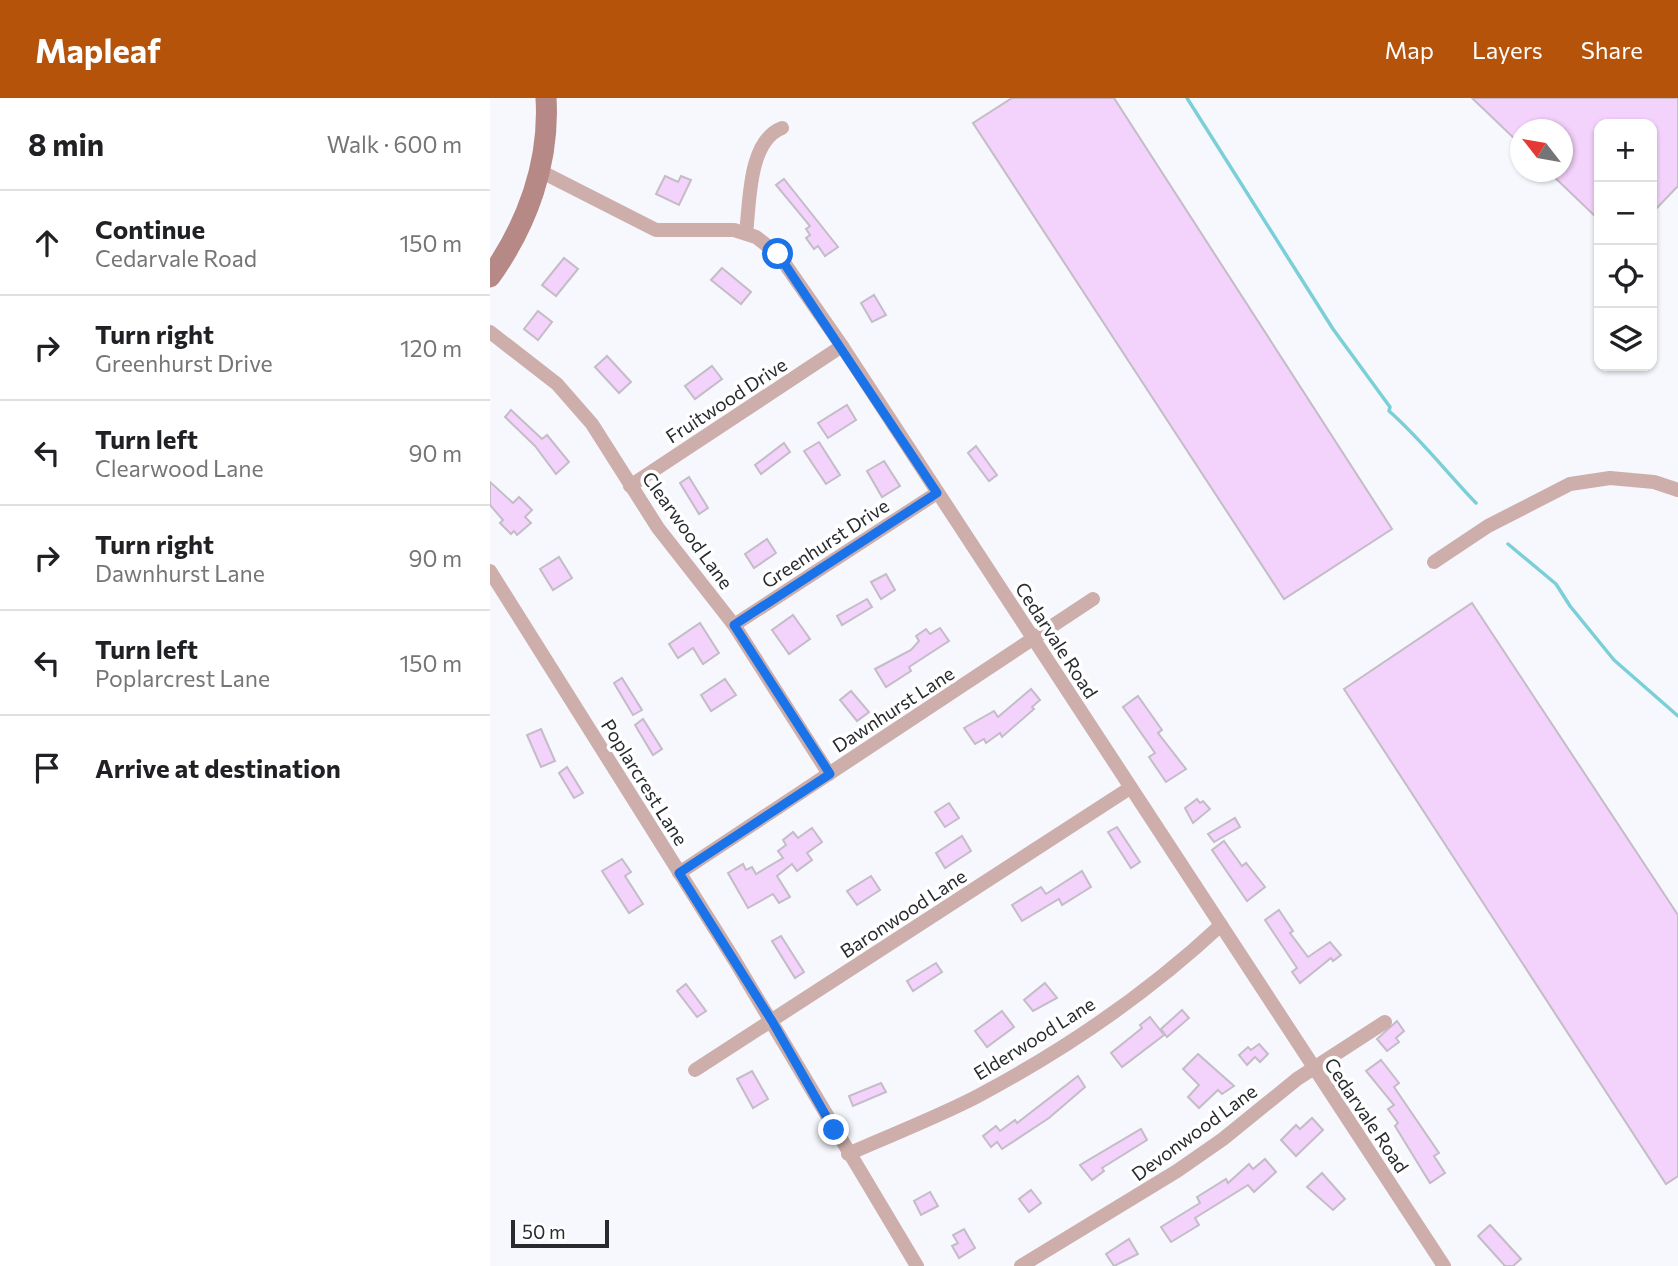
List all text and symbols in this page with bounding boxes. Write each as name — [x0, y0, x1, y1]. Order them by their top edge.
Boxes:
text: Mapleaf — [35, 29, 161, 70]
text: Map — [1385, 35, 1434, 64]
text: Layers — [1472, 35, 1543, 64]
text: Share — [1581, 35, 1643, 64]
north arrow — [1510, 119, 1573, 182]
map controls — [1594, 119, 1657, 371]
button: + — [1594, 119, 1657, 182]
text: 8 min — [28, 125, 104, 162]
text: Walk · 600 m — [327, 130, 462, 158]
button: − — [1594, 182, 1657, 245]
text: Continue — [95, 213, 205, 244]
icon: ahead — [28, 224, 66, 262]
text: 150 m — [399, 229, 462, 257]
route start — [762, 238, 793, 269]
text: Cedarvale Road — [95, 244, 257, 272]
button: locate — [1594, 245, 1657, 308]
button: layers — [1594, 308, 1657, 371]
text: Turn right — [95, 318, 214, 349]
icon: right — [28, 329, 66, 367]
text: 120 m — [400, 334, 462, 362]
text: Greenhurst Drive — [95, 349, 273, 377]
street label: Fruitwood Drive — [661, 352, 791, 448]
text: Turn left — [95, 423, 198, 454]
icon: left — [28, 434, 66, 472]
text: 90 m — [409, 439, 462, 467]
text: Clearwood Lane — [95, 454, 264, 482]
street label: Clearwood Lane — [638, 467, 738, 593]
street label: Greenhurst Drive — [757, 493, 893, 593]
text: Turn right — [95, 528, 214, 559]
icon: right — [28, 539, 66, 577]
text: 90 m — [409, 544, 462, 572]
text: Dawnhurst Lane — [95, 559, 265, 587]
street label: Cedarvale Road — [1011, 578, 1103, 702]
text: Turn left — [95, 633, 198, 664]
icon: left — [28, 644, 66, 682]
text: 150 m — [399, 649, 462, 677]
street label: Dawnhurst Lane — [828, 661, 958, 757]
text: Poplarcrest Lane — [95, 664, 270, 692]
street label: Poplarcrest Lane — [597, 715, 693, 849]
icon: arrive — [28, 749, 66, 787]
text: Arrive at destination — [95, 752, 341, 783]
street label: Baronwood Lane — [836, 864, 970, 962]
street label: Elderwood Lane — [969, 992, 1099, 1084]
street label: Cedarvale Road — [1320, 1053, 1414, 1177]
street label: Devonwood Lane — [1127, 1079, 1261, 1185]
route end — [818, 1114, 849, 1145]
scale bar — [511, 1217, 609, 1249]
text: 50 m — [522, 1220, 566, 1243]

